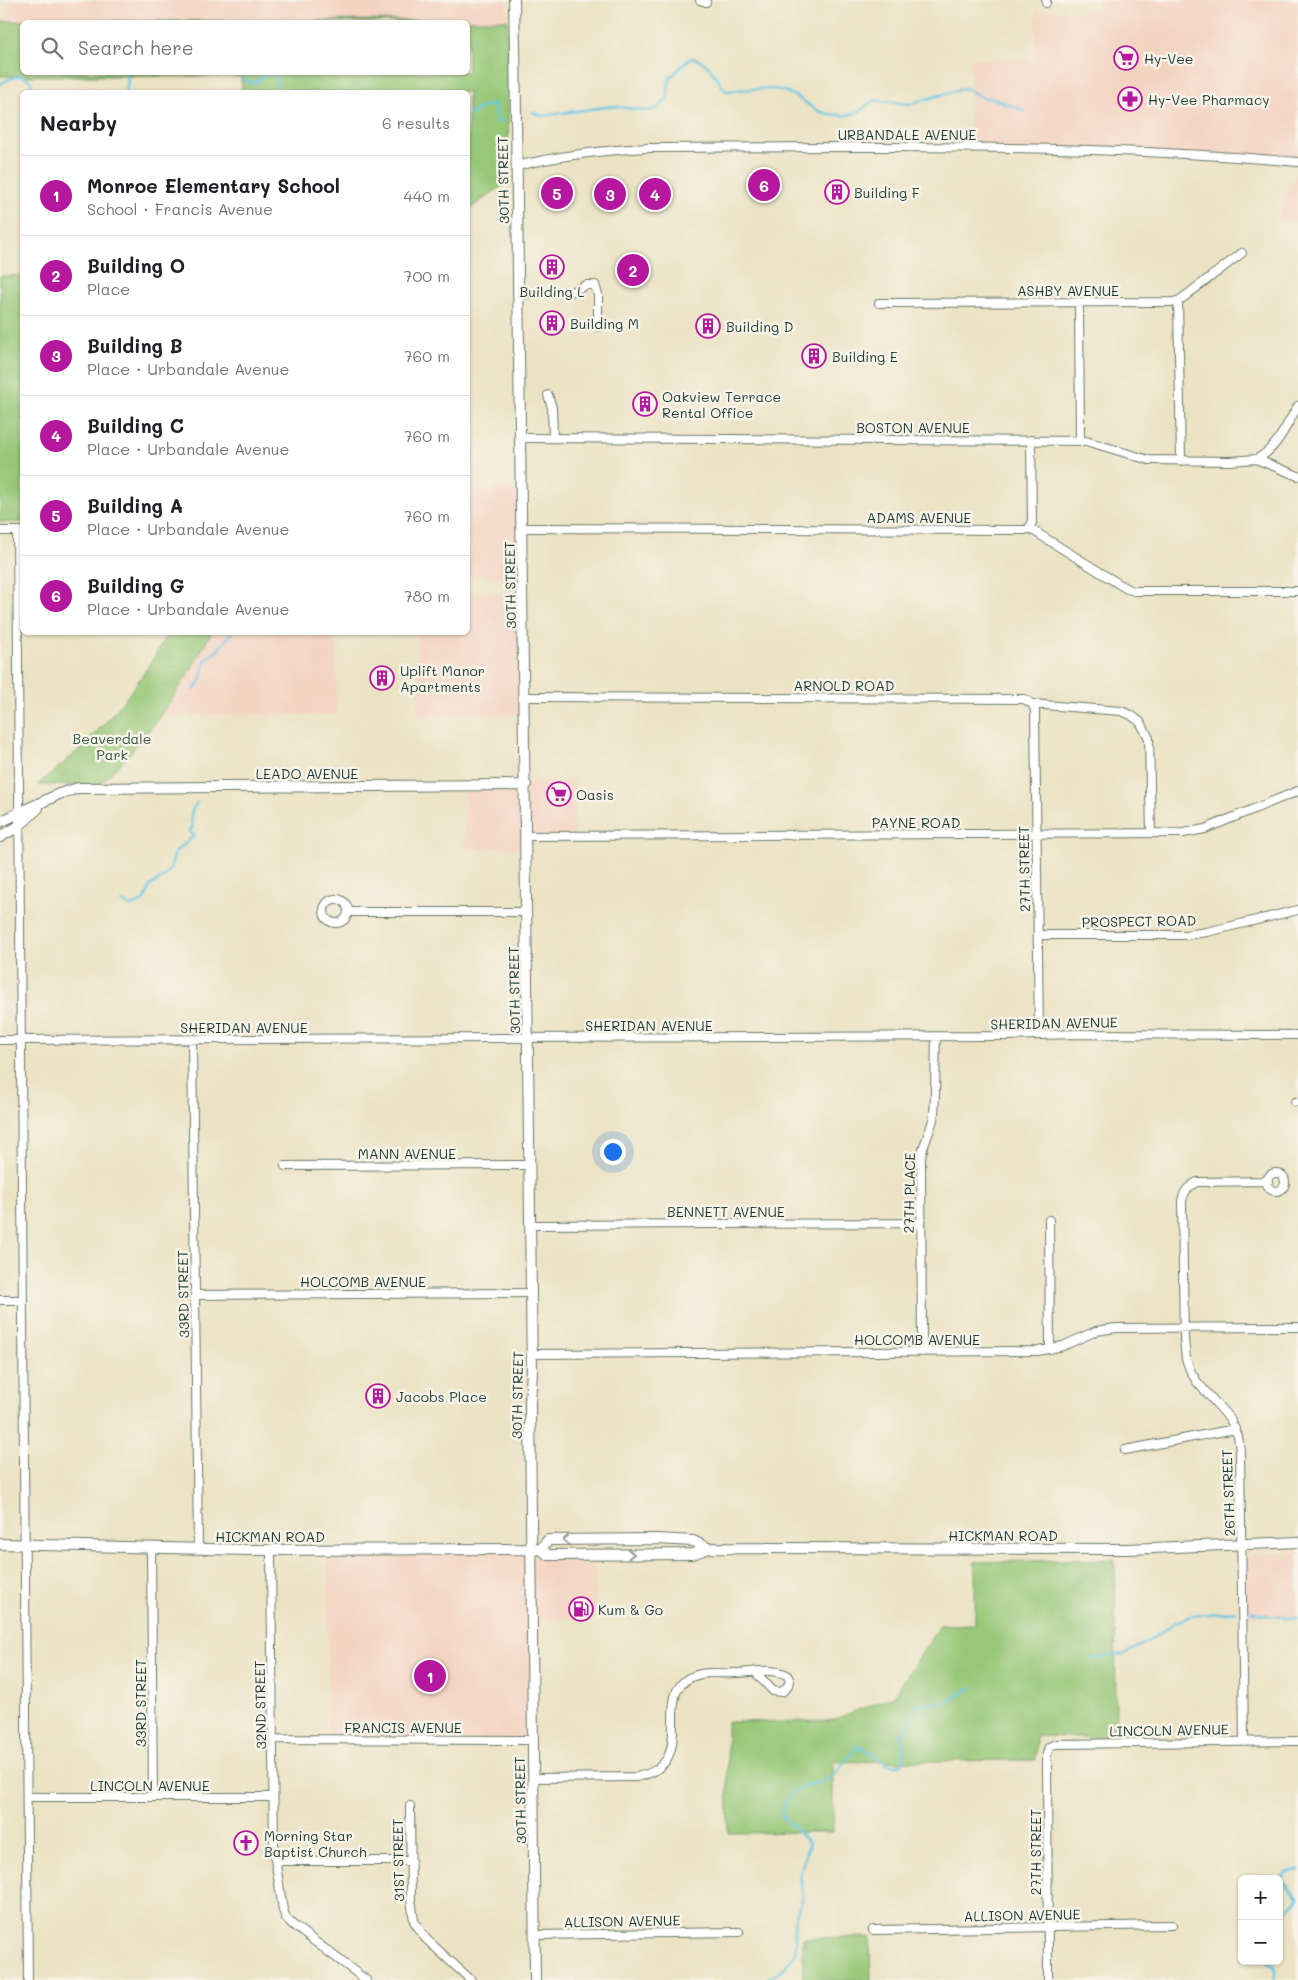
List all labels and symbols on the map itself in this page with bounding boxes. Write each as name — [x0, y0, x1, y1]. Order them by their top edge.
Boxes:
supermarket icon: Hy-Vee — [1113, 45, 1139, 71]
place label: Hy-Vee — [1144, 49, 1194, 68]
pharmacy icon: Hy-Vee Pharmacy — [1117, 86, 1143, 112]
place label: Hy-Vee Pharmacy — [1148, 90, 1270, 109]
street label: URBANDALE AVENUE — [838, 125, 976, 144]
street label: 30TH STREET — [493, 136, 513, 224]
pin: 6 — [748, 166, 780, 204]
pin: 5 — [541, 174, 573, 212]
pin: 3 — [594, 175, 626, 213]
pin: 4 — [639, 175, 671, 213]
building icon: Building F — [824, 179, 850, 205]
place label: Building F — [854, 183, 920, 202]
pin: 2 — [617, 251, 649, 289]
building icon: Building L — [539, 254, 565, 280]
street label: ASHBY AVENUE — [1017, 281, 1119, 300]
place label: Building L — [519, 282, 585, 301]
building icon: Building M — [539, 310, 565, 336]
building icon: Building D — [695, 313, 721, 339]
place label: Building M — [570, 314, 639, 333]
place label: Building D — [726, 317, 793, 336]
building icon: Building E — [801, 343, 827, 369]
place label: Building E — [832, 347, 898, 366]
place label: Oakview Terrace Rental Office — [662, 387, 781, 422]
building icon: Oakview Terrace Rental Office — [632, 391, 658, 417]
street label: BOSTON AVENUE — [856, 418, 970, 437]
street label: ADAMS AVENUE — [867, 508, 971, 527]
street label: 30TH STREET — [500, 541, 520, 629]
place label: Uplift Manor Apartments — [400, 661, 485, 696]
building icon: Uplift Manor Apartments — [369, 665, 395, 691]
street label: ARNOLD ROAD — [794, 676, 894, 695]
park label: Beaverdale Park — [73, 729, 151, 764]
street label: LEADO AVENUE — [256, 764, 358, 783]
supermarket icon: Oasis — [546, 781, 572, 807]
place label: Oasis — [576, 785, 614, 804]
street label: PAYNE ROAD — [872, 813, 960, 832]
street label: 27TH STREET — [1014, 825, 1034, 912]
street label: PROSPECT ROAD — [1081, 911, 1197, 931]
street label: 30TH STREET — [504, 946, 524, 1034]
street label: SHERIDAN AVENUE — [990, 1012, 1118, 1034]
street label: SHERIDAN AVENUE — [585, 1016, 713, 1035]
street label: SHERIDAN AVENUE — [180, 1018, 308, 1037]
your location — [600, 1139, 626, 1165]
street label: MANN AVENUE — [358, 1144, 456, 1163]
street label: 27TH PLACE — [899, 1153, 919, 1233]
street label: BENNETT AVENUE — [667, 1202, 785, 1221]
street label: 33RD STREET — [173, 1250, 193, 1338]
street label: HOLCOMB AVENUE — [300, 1272, 426, 1291]
street label: HOLCOMB AVENUE — [854, 1330, 980, 1349]
street label: 30TH STREET — [507, 1351, 527, 1439]
building icon: Jacobs Place — [365, 1383, 391, 1409]
place label: Jacobs Place — [396, 1387, 487, 1406]
street label: 26TH STREET — [1217, 1449, 1239, 1537]
street label: HICKMAN ROAD — [948, 1526, 1058, 1545]
street label: HICKMAN ROAD — [215, 1527, 325, 1546]
one-way arrow — [561, 1535, 569, 1545]
one-way arrow — [627, 1549, 635, 1559]
fuel station icon: Kum & Go — [568, 1596, 594, 1622]
place label: Kum & Go — [598, 1600, 663, 1619]
pin: 1 — [414, 1657, 446, 1695]
street label: 33RD STREET — [131, 1659, 150, 1747]
street label: 32ND STREET — [250, 1660, 270, 1750]
street label: FRANCIS AVENUE — [344, 1718, 462, 1737]
street label: LINCOLN AVENUE — [1109, 1719, 1229, 1741]
street label: 30TH STREET — [510, 1756, 530, 1844]
street label: LINCOLN AVENUE — [90, 1776, 210, 1795]
street label: 27TH STREET — [1026, 1809, 1045, 1895]
street label: 31ST STREET — [388, 1818, 408, 1902]
place label: Morning Star Baptist Church — [264, 1826, 367, 1861]
church icon: Morning Star Baptist Church — [233, 1830, 259, 1856]
street label: ALLISON AVENUE — [964, 1904, 1080, 1926]
street label: ALLISON AVENUE — [564, 1910, 680, 1932]

